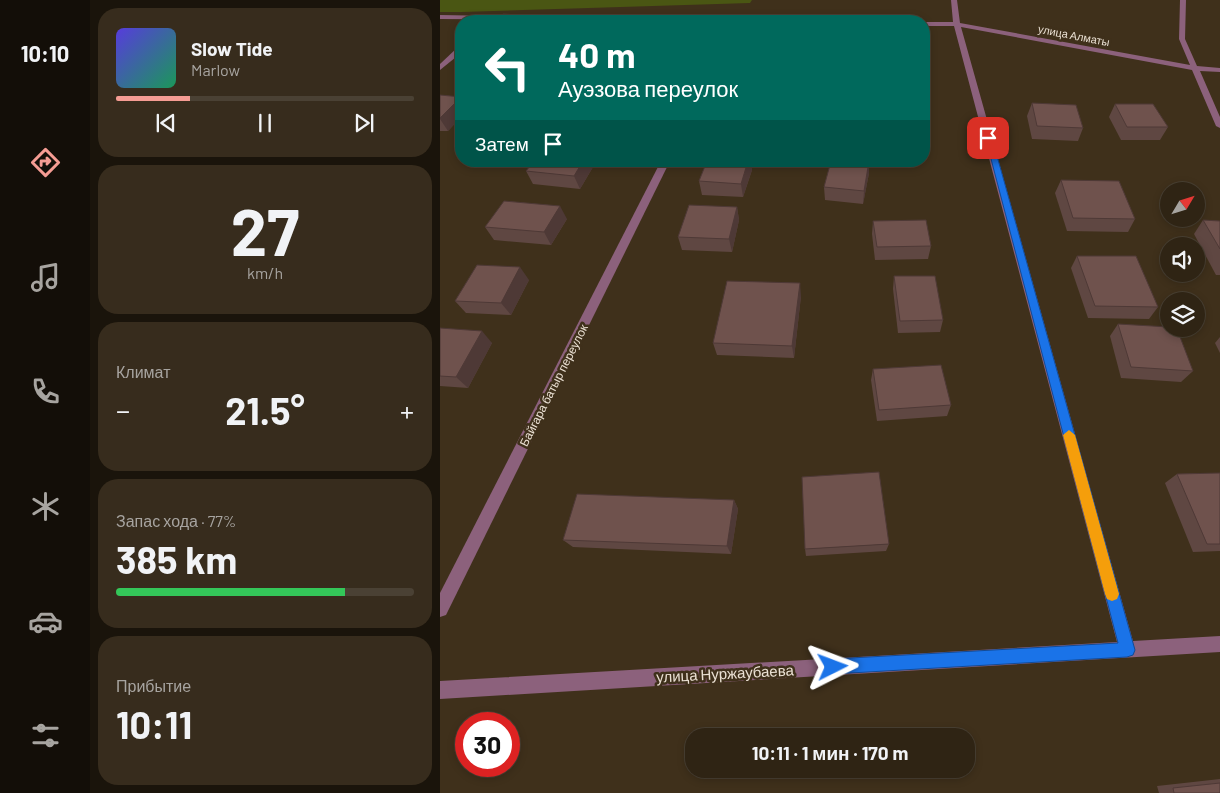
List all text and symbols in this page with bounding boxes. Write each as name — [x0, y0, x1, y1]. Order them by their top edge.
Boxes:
street label: улица Алматы — [1037, 22, 1111, 48]
text: 40 m — [558, 33, 635, 75]
icon: left — [475, 35, 540, 100]
text: Slow Tide — [191, 37, 273, 60]
text: 10:10 — [21, 40, 69, 66]
text: Marlow — [191, 60, 240, 79]
text: Ауэзова переулок — [558, 75, 738, 101]
icon: previous — [152, 109, 180, 137]
icon: pause — [251, 109, 279, 137]
icon: next — [350, 109, 378, 137]
pin — [967, 117, 1009, 159]
icon: arrive — [974, 124, 1002, 152]
icon: arrive — [539, 130, 567, 158]
text: Затем — [475, 132, 529, 155]
icon: directions — [28, 145, 63, 180]
north arrow — [1160, 182, 1205, 228]
map controls — [1160, 182, 1205, 337]
text: 27 — [231, 191, 299, 269]
button: sound — [1160, 237, 1205, 282]
icon: music — [28, 260, 63, 295]
text: km/h — [247, 263, 283, 282]
button: layers — [1160, 292, 1205, 337]
street label: Байгара батыр переулок — [516, 321, 591, 449]
text: Климат — [116, 362, 170, 381]
icon: phone — [28, 374, 63, 409]
text: 21.5° — [225, 387, 305, 433]
text: − — [116, 393, 130, 427]
text: + — [400, 393, 414, 427]
icon: climate — [28, 489, 63, 524]
text: Запас хода · 77% — [116, 511, 236, 530]
text: 385 km — [116, 536, 237, 582]
icon: car — [28, 604, 63, 639]
position arrow — [806, 640, 858, 692]
street label: улица Нуржаубаева — [656, 660, 795, 686]
text: Прибытие — [116, 676, 191, 695]
text: 10:11 — [116, 701, 192, 747]
speed limit sign: 30 — [455, 712, 520, 777]
icon: filters — [28, 718, 63, 753]
text: 10:11 · 1 мин · 170 m — [752, 741, 908, 764]

